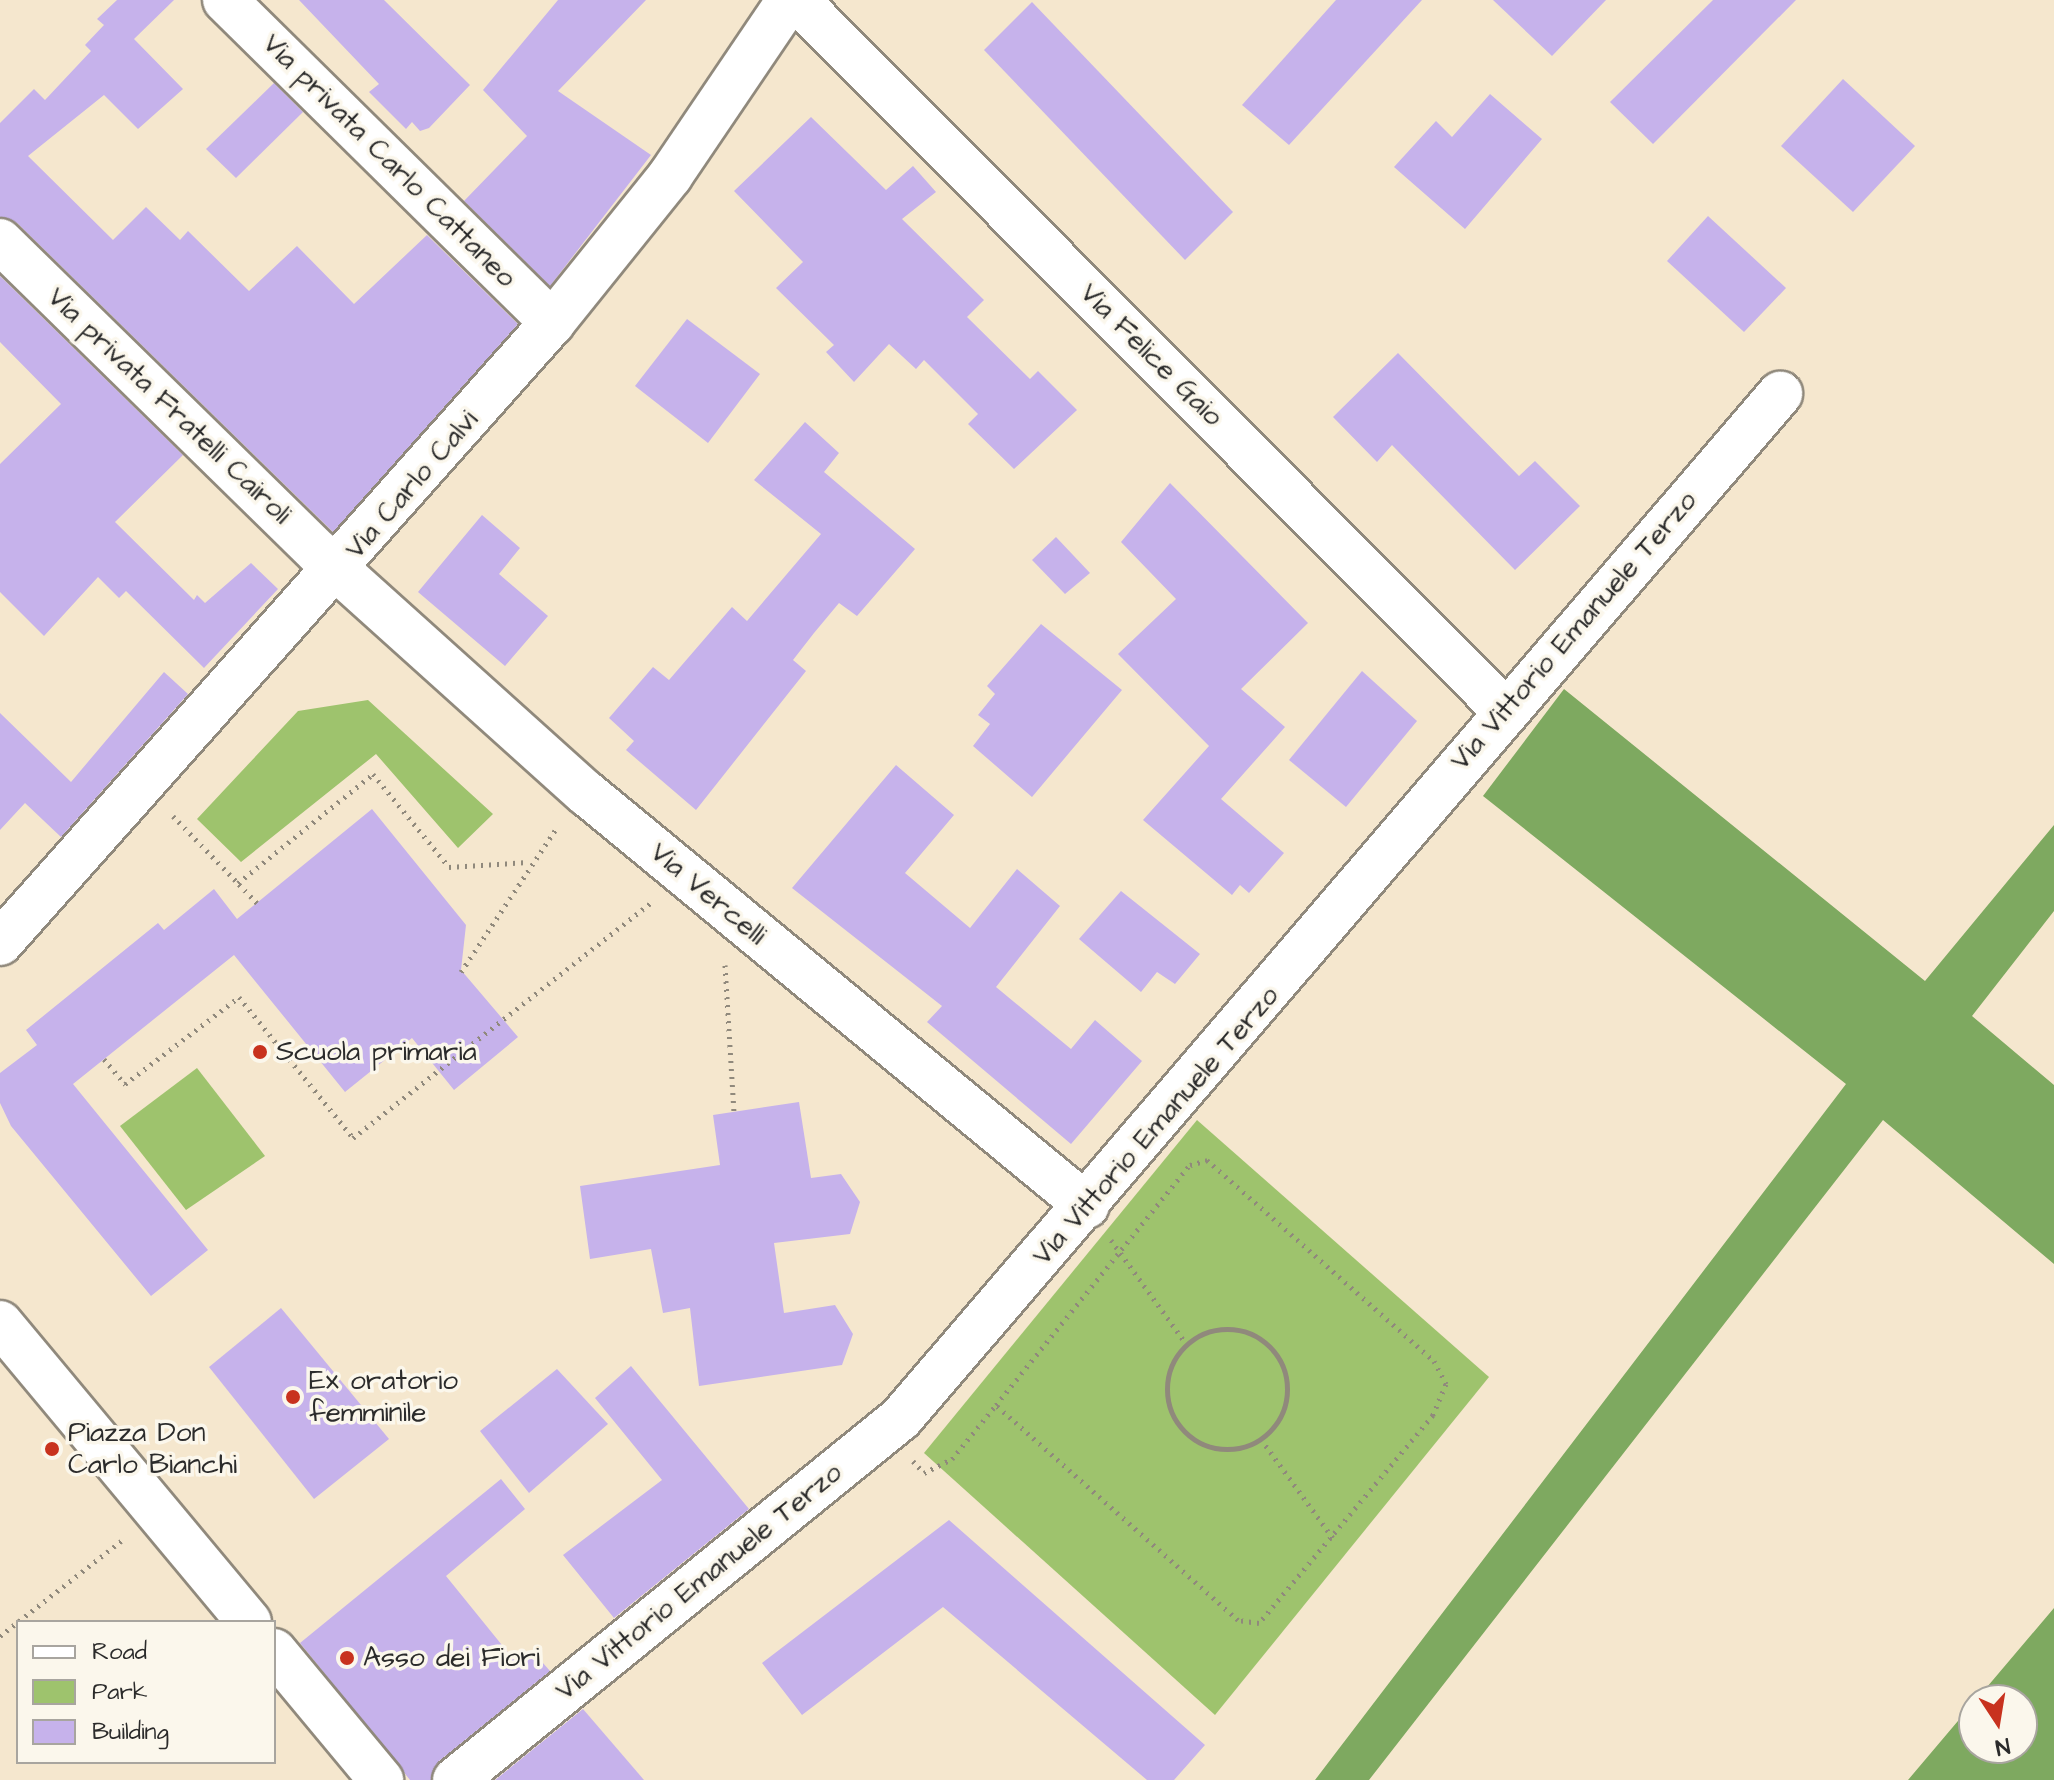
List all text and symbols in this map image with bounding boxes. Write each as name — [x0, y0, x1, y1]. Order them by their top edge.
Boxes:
street label: Via privata Carlo Cattaneo — [255, 27, 523, 295]
street label: Via Felice Gaio — [1073, 277, 1229, 433]
street label: Via privata Fratelli Cairoli — [40, 281, 298, 531]
street label: Via Carlo Calvi — [339, 404, 485, 566]
street label: Via Vittorio Emanuele Terzo — [1444, 485, 1704, 777]
street label: Via Vercelli — [643, 836, 773, 952]
street label: Via Vittorio Emanuele Terzo — [1026, 980, 1286, 1272]
place label: Scuola primaria — [276, 1035, 477, 1069]
marker: Scuola primaria — [251, 1043, 269, 1061]
place label: Ex oratorio femminile — [309, 1364, 458, 1430]
marker: Ex oratorio femminile — [284, 1388, 302, 1406]
place label: Piazza Don Carlo Bianchi — [68, 1416, 237, 1482]
marker: Piazza Don Carlo Bianchi — [43, 1440, 61, 1458]
street label: Via Vittorio Emanuele Terzo — [549, 1456, 849, 1708]
legend — [16, 1620, 276, 1764]
text: Road — [92, 1635, 147, 1669]
place label: Asso dei Fiori — [363, 1641, 540, 1675]
marker: Asso dei Fiori — [338, 1649, 356, 1667]
text: Park — [92, 1675, 148, 1709]
north arrow — [1958, 1684, 2038, 1764]
text: Building — [92, 1715, 169, 1749]
text: N — [1993, 1729, 2013, 1763]

